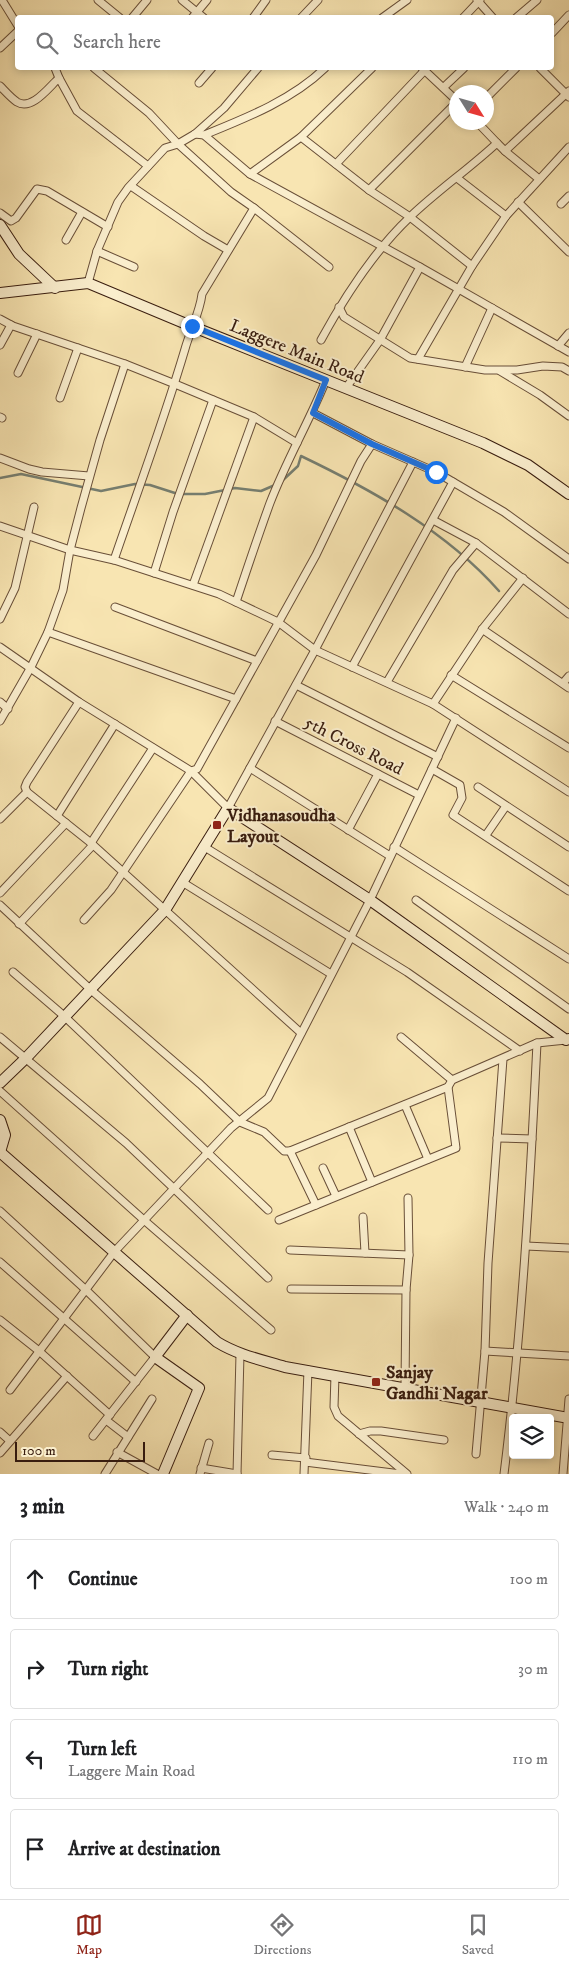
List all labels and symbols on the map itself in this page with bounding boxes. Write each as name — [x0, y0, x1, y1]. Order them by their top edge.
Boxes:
north arrow — [449, 85, 494, 130]
route end — [181, 315, 204, 338]
street label: Laggere Main Road — [226, 315, 367, 389]
route start — [425, 461, 448, 484]
street label: 5th Cross Road — [300, 711, 407, 780]
place label: Vidhanasoudha Layout — [226, 805, 336, 848]
marker: Vidhanasoudha Layout — [211, 819, 223, 831]
place label: Sanjay Gandhi Nagar — [386, 1362, 488, 1405]
marker: Sanjay Gandhi Nagar — [370, 1376, 382, 1388]
scale bar — [15, 1439, 145, 1462]

